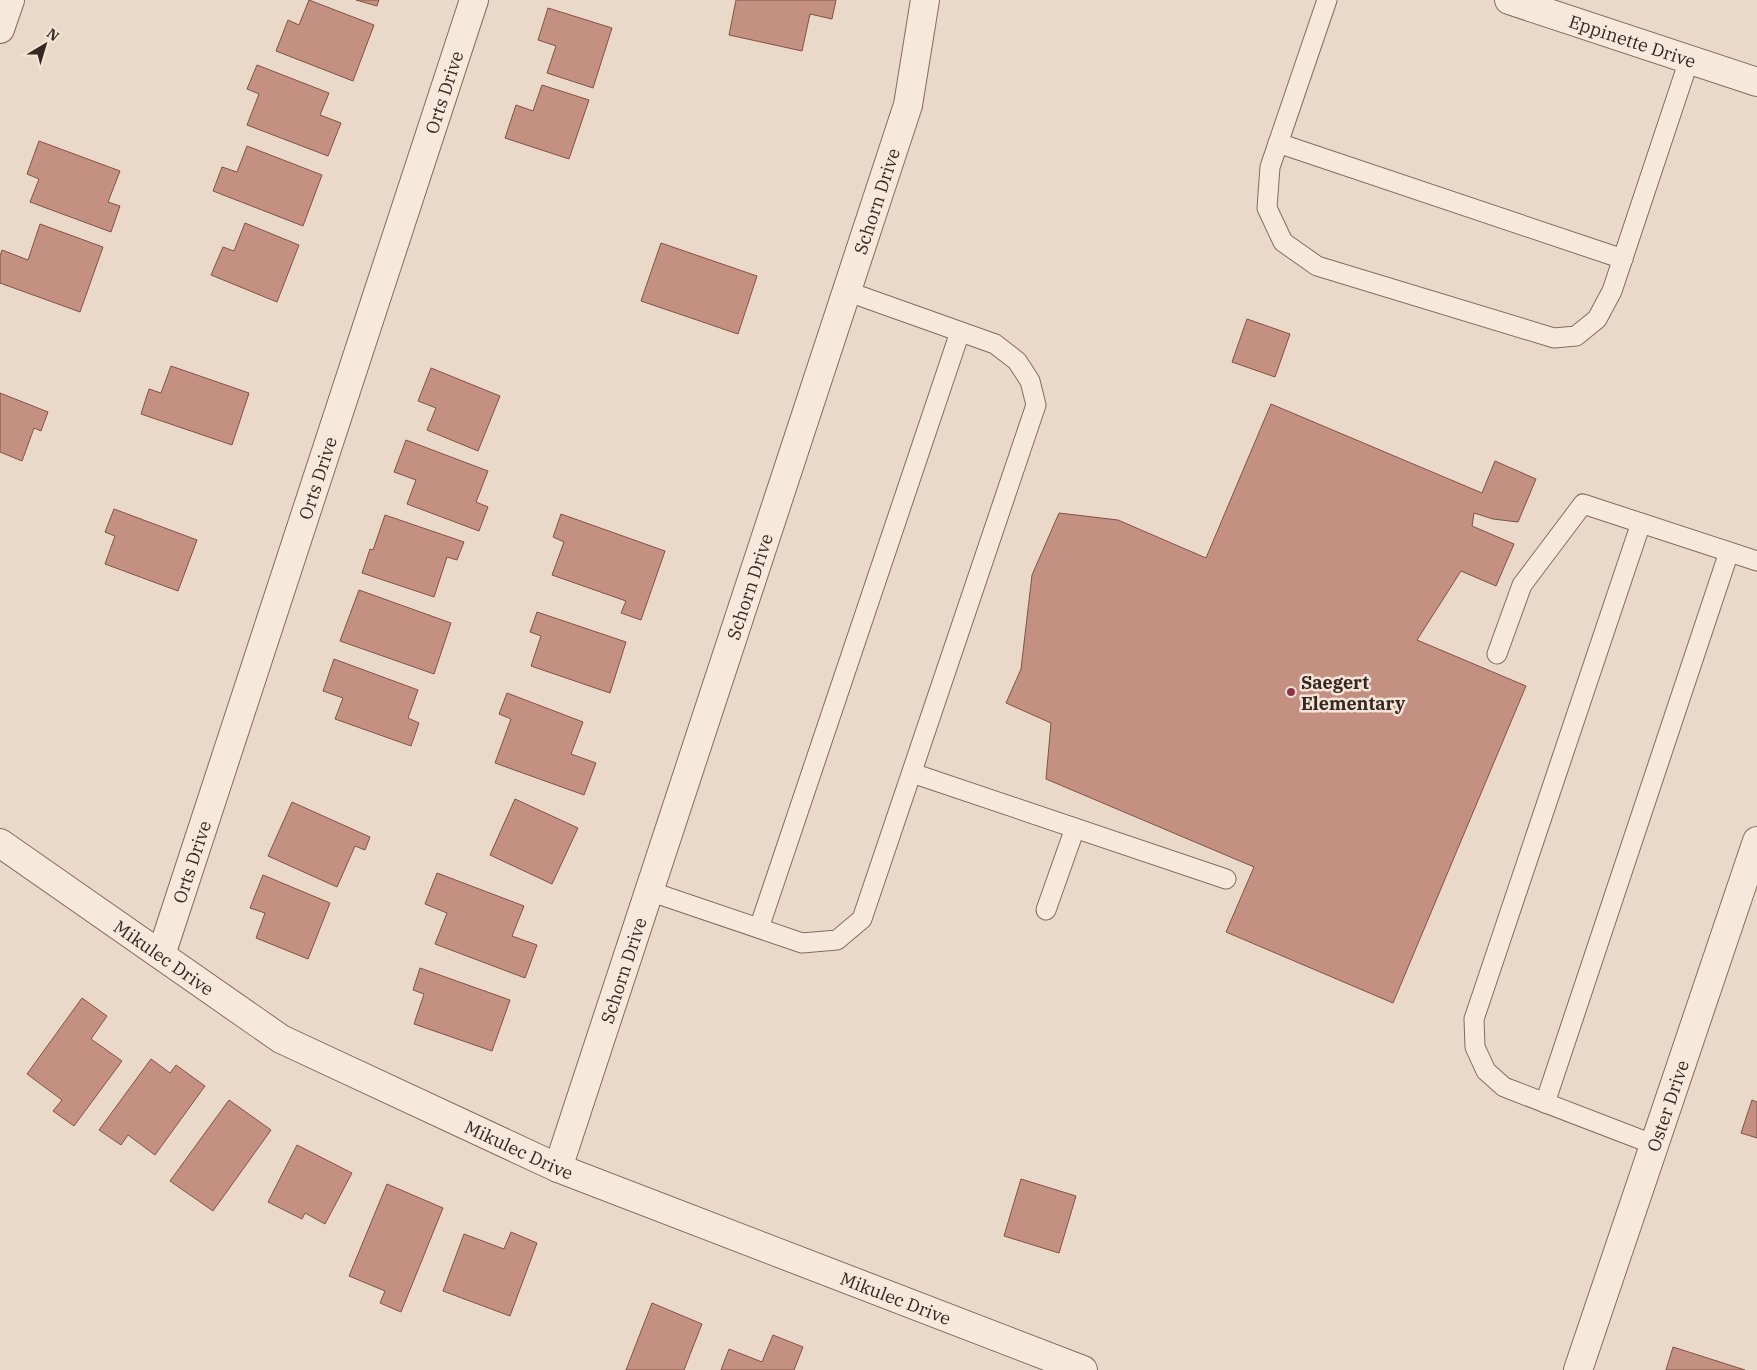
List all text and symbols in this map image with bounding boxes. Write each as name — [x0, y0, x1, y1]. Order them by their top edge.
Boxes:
street label: Eppinette Drive — [1566, 9, 1699, 73]
north arrow — [20, 20, 70, 70]
text: N — [43, 24, 63, 45]
street label: Orts Drive — [419, 48, 468, 137]
street label: Schorn Drive — [848, 145, 905, 257]
street label: Orts Drive — [293, 434, 342, 522]
street label: Schorn Drive — [721, 531, 778, 643]
place label: Saegert Elementary — [1301, 671, 1406, 715]
marker: Saegert Elementary — [1285, 686, 1297, 698]
street label: Orts Drive — [167, 817, 216, 906]
street label: Schorn Drive — [595, 914, 651, 1026]
street label: Mikulec Drive — [110, 915, 219, 1000]
street label: Oster Drive — [1641, 1057, 1694, 1155]
street label: Mikulec Drive — [461, 1115, 576, 1184]
street label: Mikulec Drive — [837, 1266, 954, 1330]

